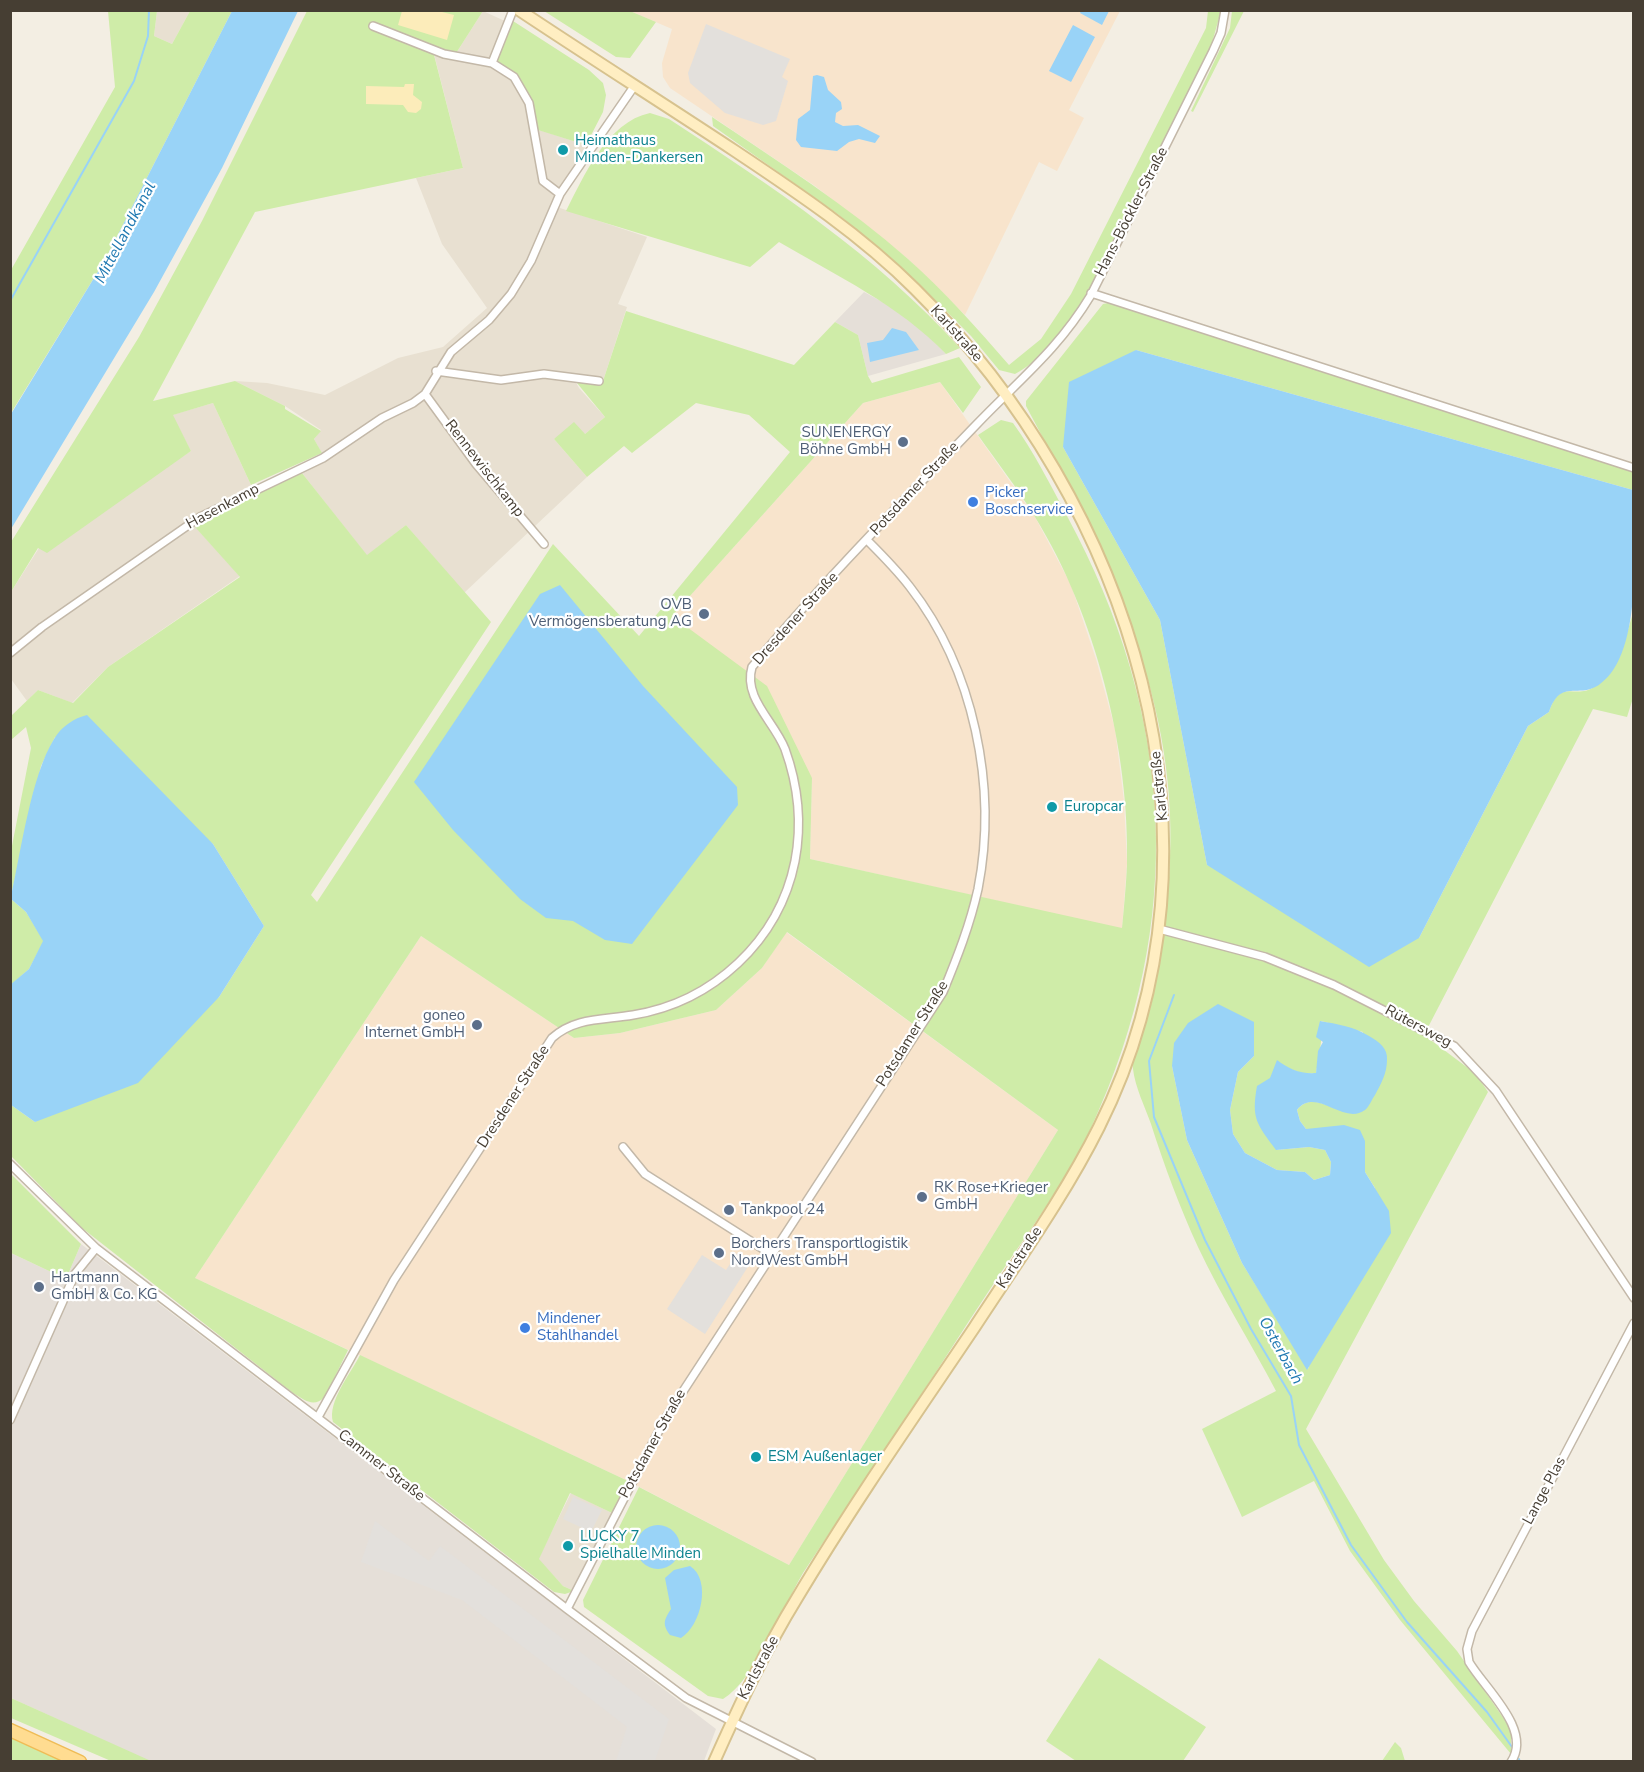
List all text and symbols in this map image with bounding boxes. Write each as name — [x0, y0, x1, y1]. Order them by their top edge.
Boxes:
place label: Heimathaus Minden-Dankersen — [575, 132, 703, 167]
marker: Heimathaus Minden-Dankersen — [556, 143, 570, 157]
street label: Hans-Böckler-Straße — [1092, 144, 1172, 280]
water label: Mittellandkanal — [91, 179, 161, 287]
street label: Karlstraße — [926, 302, 986, 366]
street label: Rennewischkamp — [440, 417, 528, 521]
place label: SUNENERGY Böhne GmbH — [800, 424, 891, 459]
marker: SUNENERGY Böhne GmbH — [896, 435, 910, 449]
street label: Potsdamer Straße — [867, 438, 963, 540]
street label: Hasenkamp — [183, 480, 263, 534]
place label: Picker Boschservice — [985, 484, 1073, 519]
marker: Picker Boschservice — [966, 495, 980, 509]
street label: Dresdener Straße — [750, 569, 842, 669]
place label: OVB Vermögensberatung AG — [529, 596, 692, 631]
marker: OVB Vermögensberatung AG — [697, 607, 711, 621]
street label: Karlstraße — [1147, 750, 1173, 822]
place label: Europcar — [1064, 798, 1124, 816]
marker: Europcar — [1045, 800, 1059, 814]
street label: Potsdamer Straße — [873, 978, 953, 1090]
street label: Rütersweg — [1381, 1002, 1455, 1052]
place label: goneo Internet GmbH — [365, 1007, 465, 1042]
marker: goneo Internet GmbH — [470, 1018, 484, 1032]
street label: Dresdener Straße — [474, 1042, 554, 1152]
place label: RK Rose+Krieger GmbH — [934, 1179, 1048, 1214]
marker: RK Rose+Krieger GmbH — [915, 1190, 929, 1204]
place label: Tankpool 24 — [741, 1201, 825, 1219]
marker: Tankpool 24 — [722, 1203, 736, 1217]
street label: Karlstraße — [993, 1224, 1047, 1292]
place label: Borchers Transportlogistik NordWest GmbH — [731, 1235, 908, 1270]
marker: Borchers Transportlogistik NordWest GmbH — [712, 1246, 726, 1260]
place label: Hartmann GmbH & Co. KG — [51, 1269, 158, 1304]
marker: Hartmann GmbH & Co. KG — [32, 1280, 46, 1294]
place label: Mindener Stahlhandel — [537, 1310, 619, 1345]
water label: Osterbach — [1254, 1314, 1306, 1388]
marker: Mindener Stahlhandel — [518, 1321, 532, 1335]
street label: Potsdamer Straße — [616, 1386, 690, 1502]
street label: Cammer Straße — [334, 1426, 428, 1506]
place label: ESM Außenlager — [768, 1448, 882, 1466]
marker: ESM Außenlager — [749, 1450, 763, 1464]
street label: Lange Plas — [1520, 1454, 1570, 1528]
place label: LUCKY 7 Spielhalle Minden — [580, 1528, 701, 1563]
marker: LUCKY 7 Spielhalle Minden — [561, 1539, 575, 1553]
street label: Karlstraße — [735, 1633, 783, 1703]

